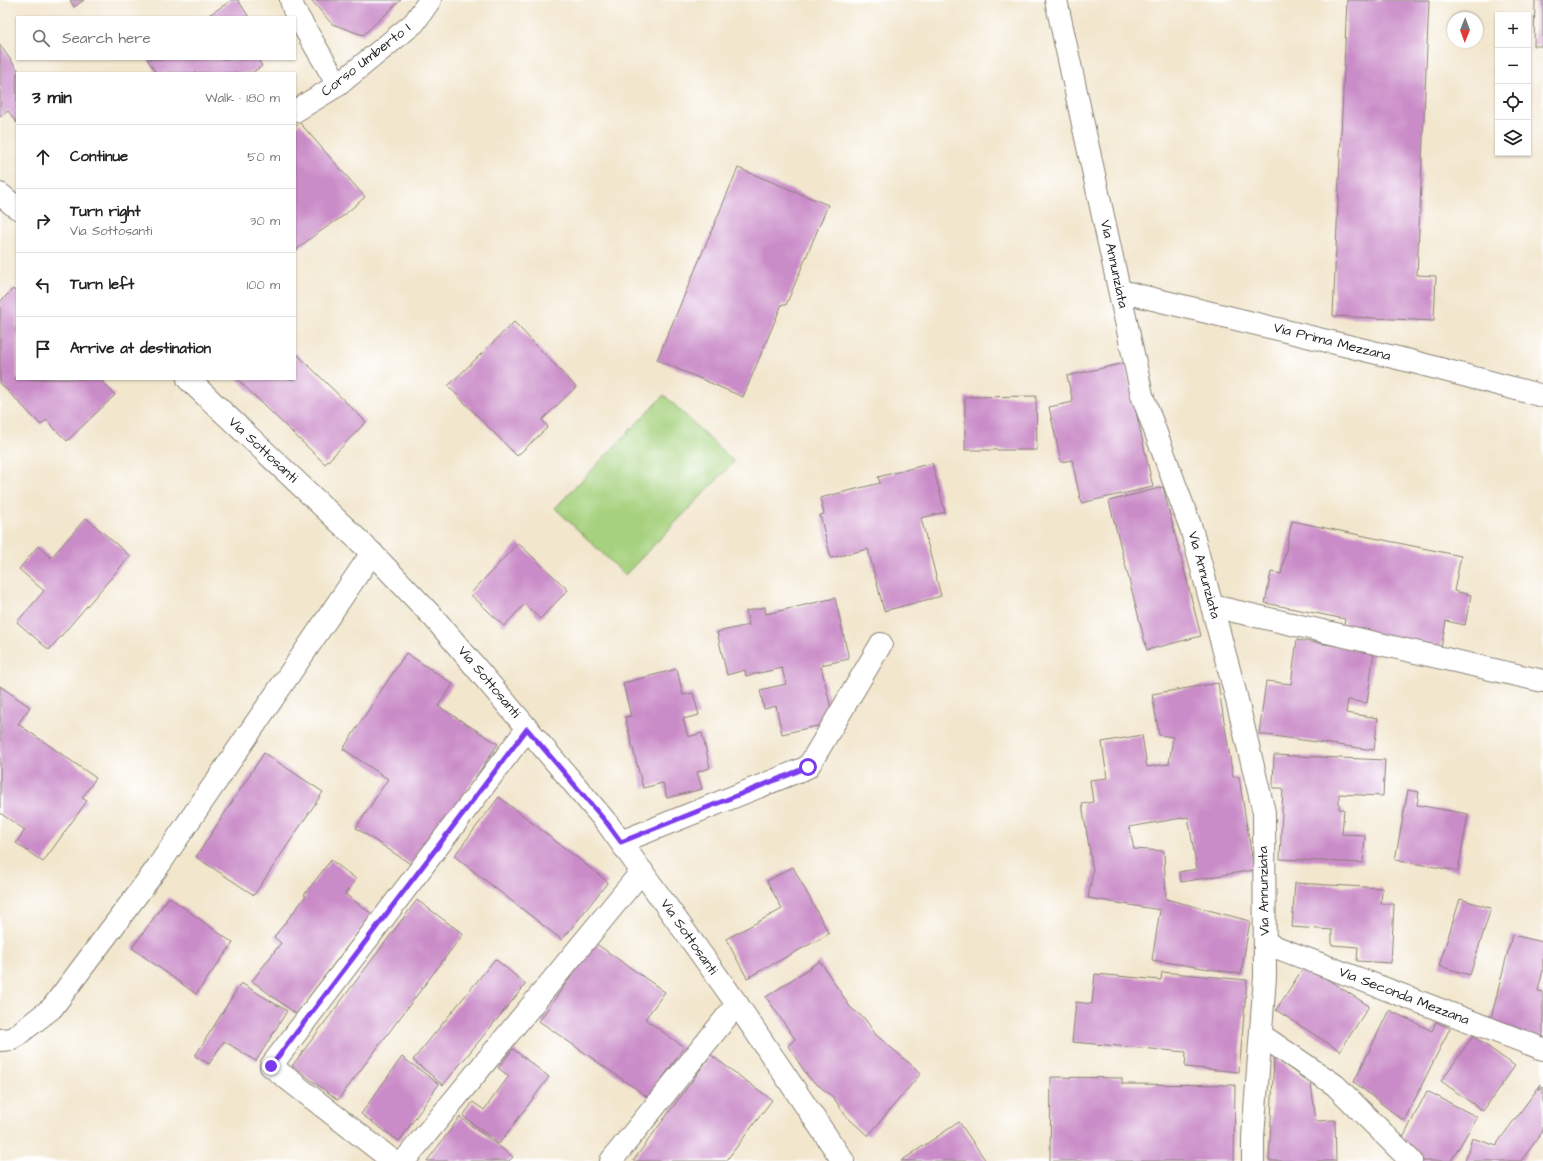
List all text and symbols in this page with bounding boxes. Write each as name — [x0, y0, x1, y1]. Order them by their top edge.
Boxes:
north arrow — [1447, 12, 1483, 48]
map controls — [1495, 12, 1531, 156]
button: + — [1495, 12, 1531, 48]
search box — [16, 16, 296, 60]
street label: Corso Umberto I — [317, 19, 415, 101]
icon: search — [30, 27, 52, 49]
text: Search here — [62, 28, 151, 49]
button: − — [1495, 48, 1531, 84]
button: locate — [1495, 84, 1531, 120]
text: 3 min — [32, 86, 72, 110]
text: Walk · 180 m — [205, 89, 280, 107]
button: layers — [1495, 120, 1531, 156]
icon: ahead — [32, 146, 54, 168]
text: Continue — [70, 146, 128, 167]
text: 50 m — [247, 148, 280, 166]
text: Turn right — [70, 201, 141, 222]
icon: right — [32, 210, 54, 232]
text: 30 m — [250, 212, 280, 230]
street label: Via Annunziata — [1095, 218, 1133, 310]
text: Via Sottosanti — [70, 222, 152, 240]
icon: left — [32, 274, 54, 296]
text: Turn left — [70, 274, 134, 295]
text: 100 m — [247, 276, 280, 294]
street label: Via Prima Mezzana — [1271, 318, 1393, 366]
icon: arrive — [32, 338, 54, 360]
text: Arrive at destination — [70, 338, 211, 359]
street label: Via Sottosanti — [224, 412, 302, 488]
street label: Via Annunziata — [1183, 529, 1225, 621]
street label: Via Sottosanti — [453, 642, 525, 722]
route start — [799, 758, 817, 776]
street label: Via Annunziata — [1253, 846, 1275, 936]
street label: Via Sottosanti — [655, 895, 723, 979]
street label: Via Seconda Mezzana — [1336, 962, 1472, 1030]
route end — [262, 1057, 280, 1075]

